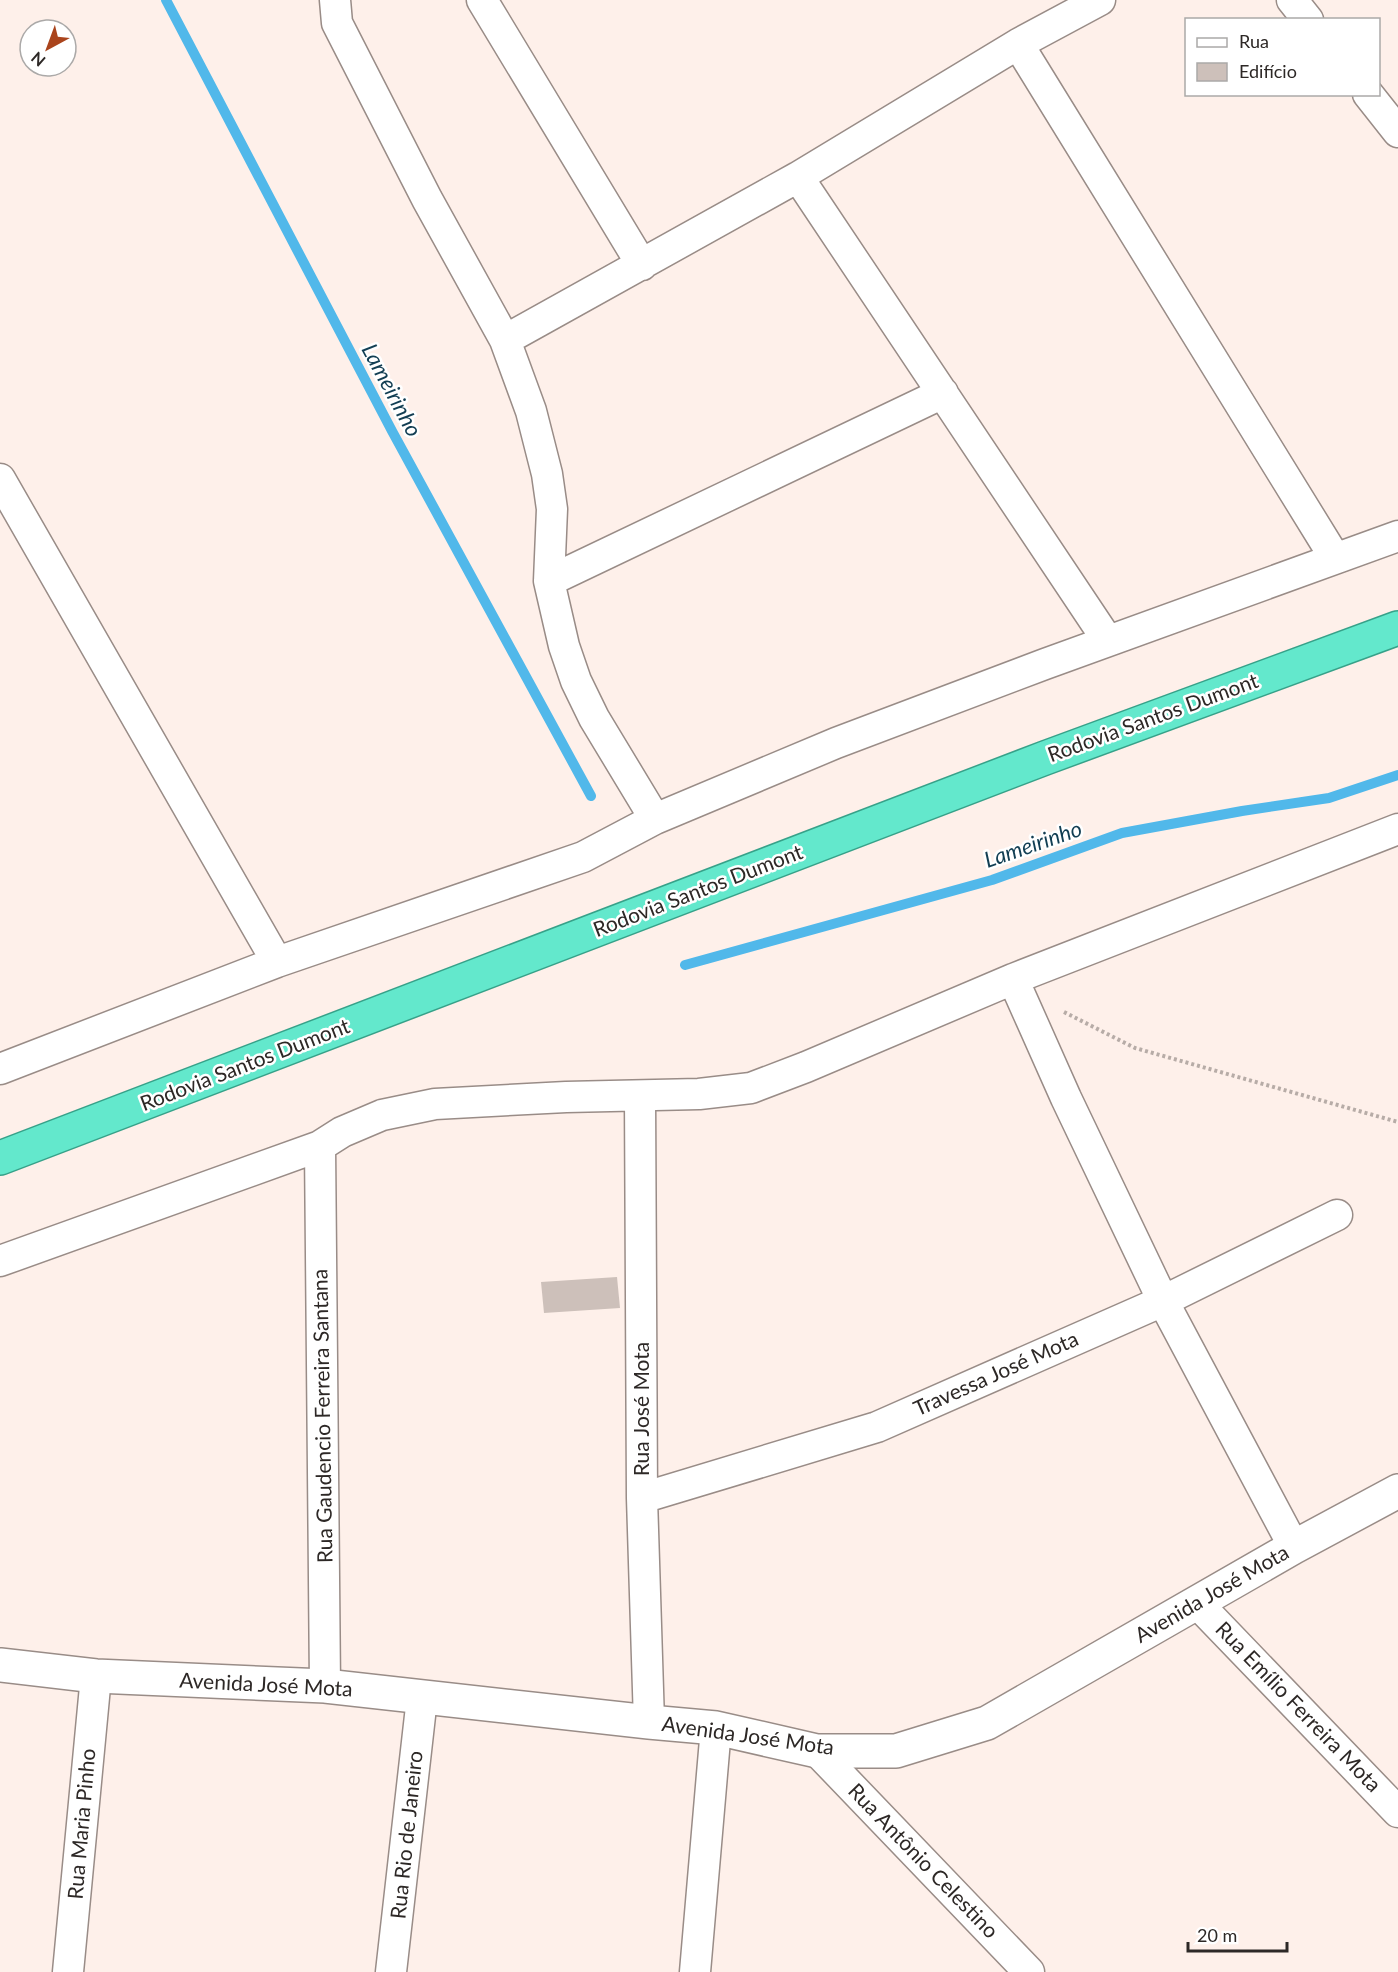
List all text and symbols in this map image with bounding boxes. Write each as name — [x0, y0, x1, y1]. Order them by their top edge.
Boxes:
north arrow — [18, 18, 78, 78]
legend — [1185, 18, 1380, 96]
text: Rua — [1239, 30, 1269, 52]
text: N — [27, 48, 49, 71]
text: Edifício — [1239, 60, 1297, 82]
water label: Lameirinho — [357, 339, 428, 441]
street label: Rodovia Santos Dumont — [1044, 667, 1262, 766]
water label: Lameirinho — [980, 814, 1085, 873]
street label: Rodovia Santos Dumont — [589, 838, 806, 941]
street label: Rodovia Santos Dumont — [136, 1012, 353, 1115]
street label: Rua Gaudencio Ferreira Santana — [306, 1269, 337, 1563]
street label: Travessa José Mota — [909, 1325, 1082, 1420]
street label: Rua José Mota — [628, 1342, 653, 1476]
street label: Avenida José Mota — [1130, 1538, 1293, 1647]
street label: Rua Emílio Ferreira Mota — [1211, 1616, 1387, 1796]
street label: Avenida José Mota — [179, 1666, 353, 1701]
street label: Avenida José Mota — [661, 1710, 836, 1759]
street label: Rua Maria Pinho — [61, 1747, 100, 1900]
street label: Rua Rio de Janeiro — [384, 1749, 427, 1920]
street label: Rua Antônio Celestino — [844, 1777, 1004, 1943]
scale bar — [1188, 1915, 1287, 1953]
text: 20 m — [1197, 1924, 1237, 1946]

